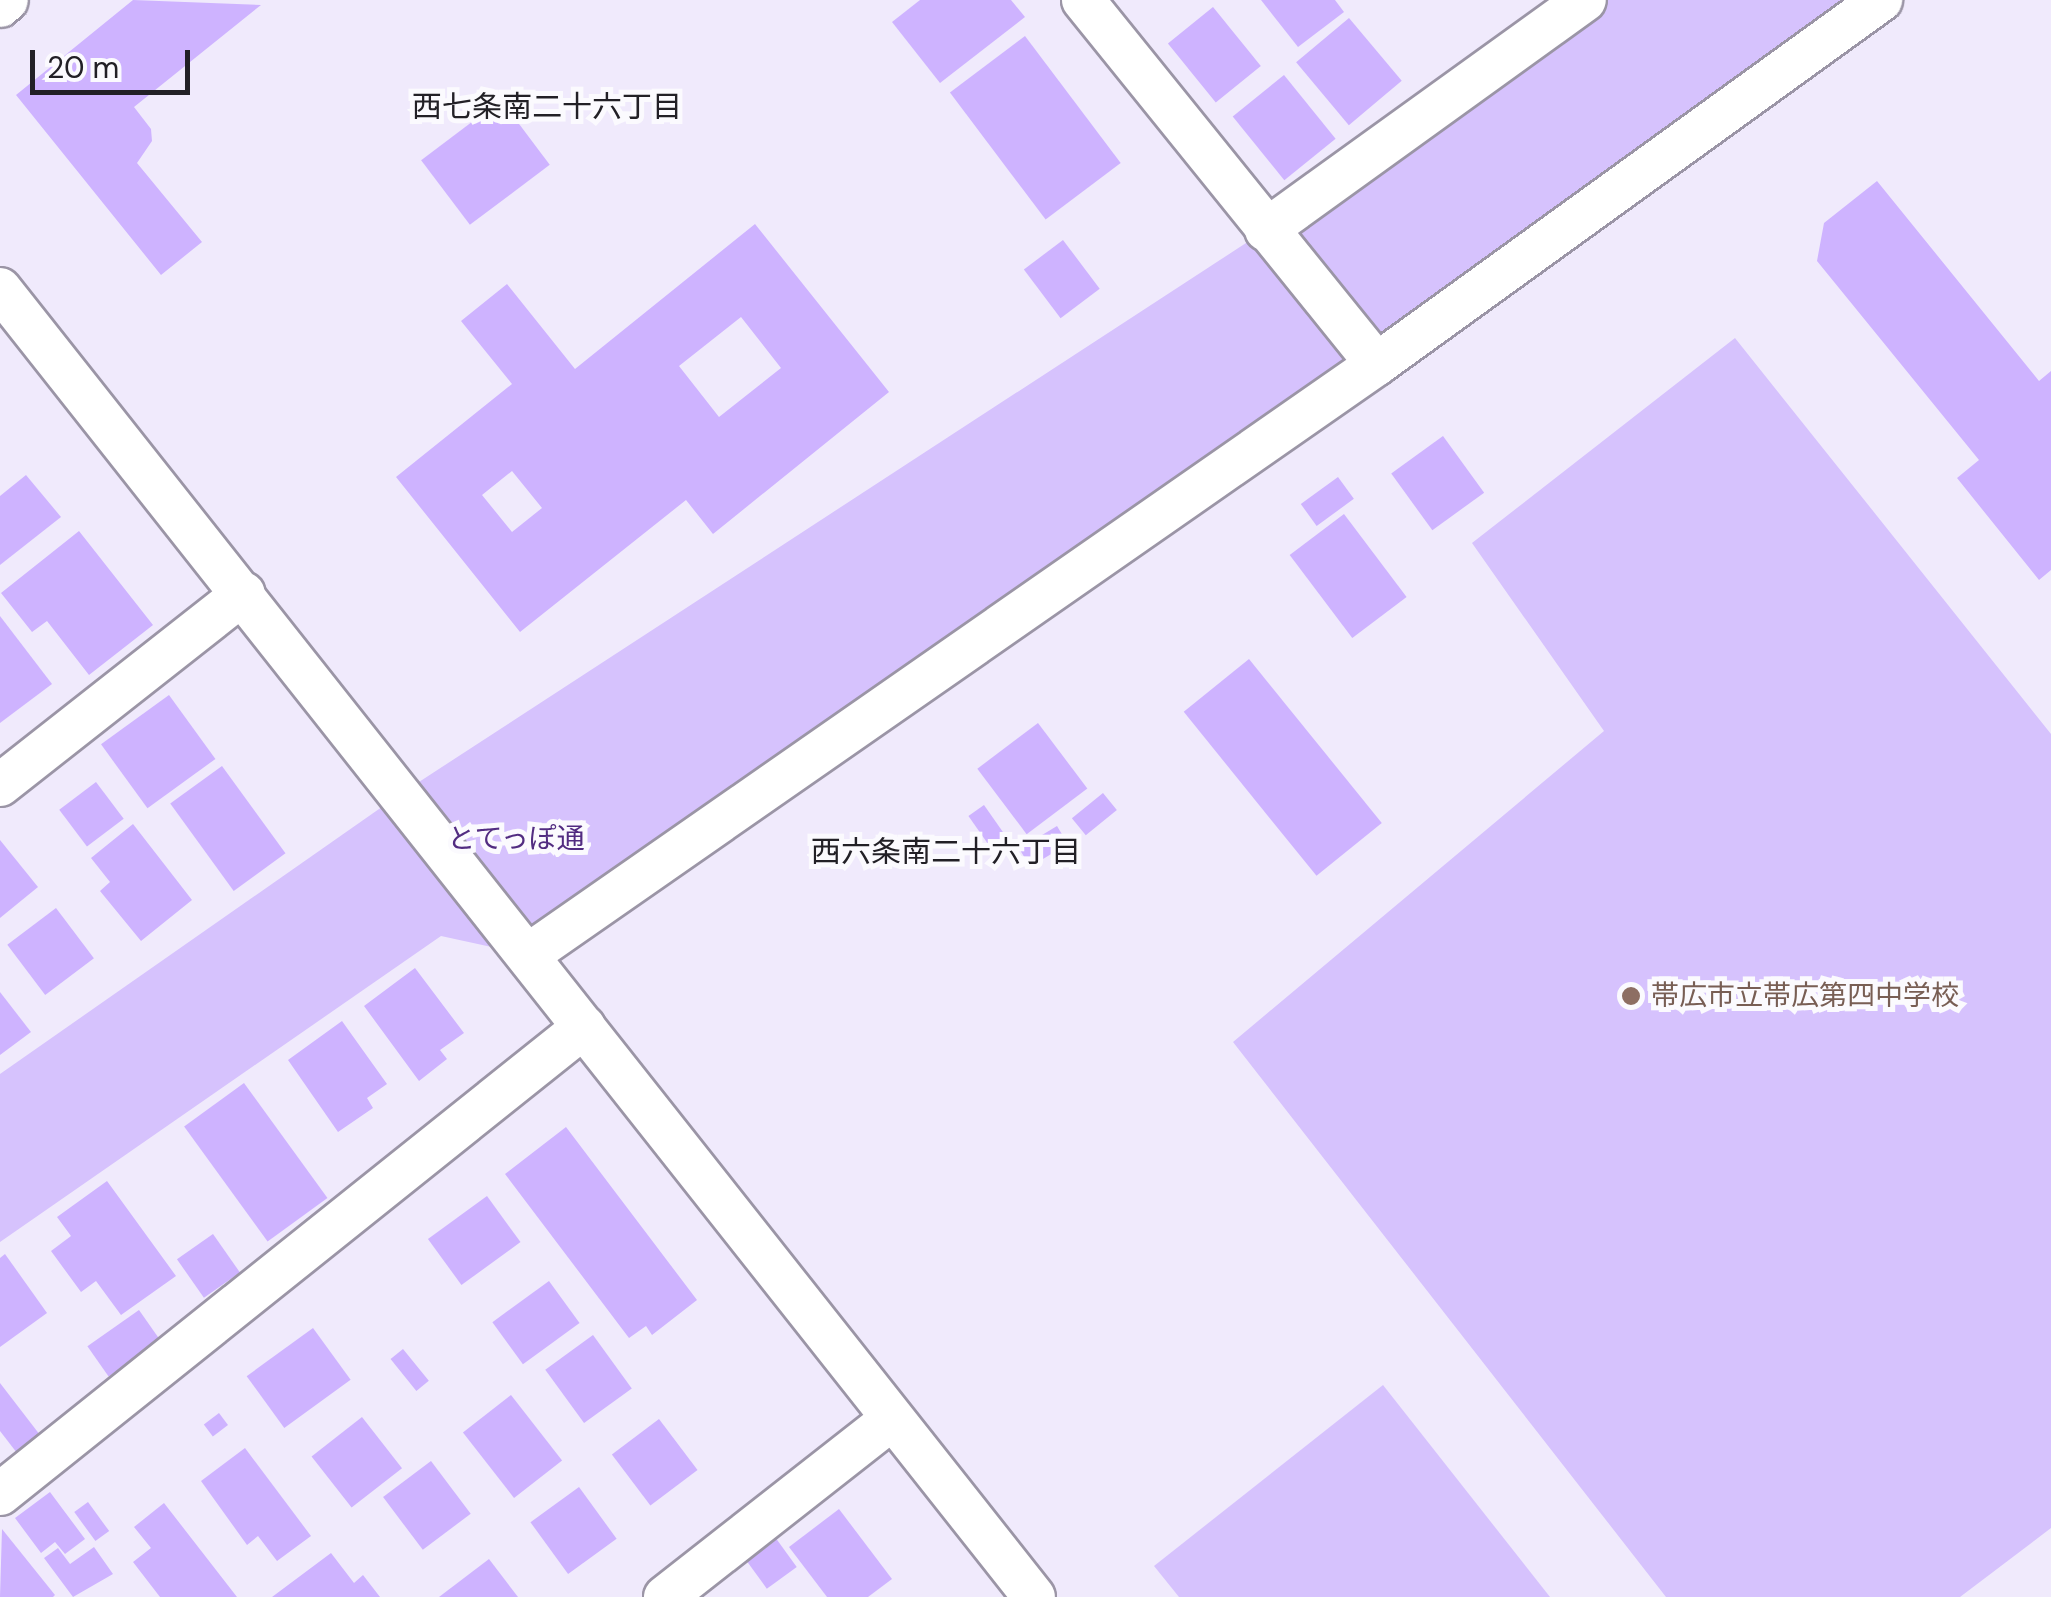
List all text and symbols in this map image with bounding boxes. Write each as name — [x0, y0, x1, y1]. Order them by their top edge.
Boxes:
scale bar — [35, 30, 195, 92]
text: 20 m — [47, 48, 119, 87]
district label: 西七条南二十六丁目 — [412, 89, 682, 125]
park label: とてっぽ通 — [446, 822, 586, 856]
district label: 西六条南二十六丁目 — [811, 834, 1081, 870]
place label: 帯広市立帯広第四中学校 — [1651, 979, 1959, 1013]
marker: 帯広市立帯広第四中学校 — [1620, 985, 1642, 1007]

